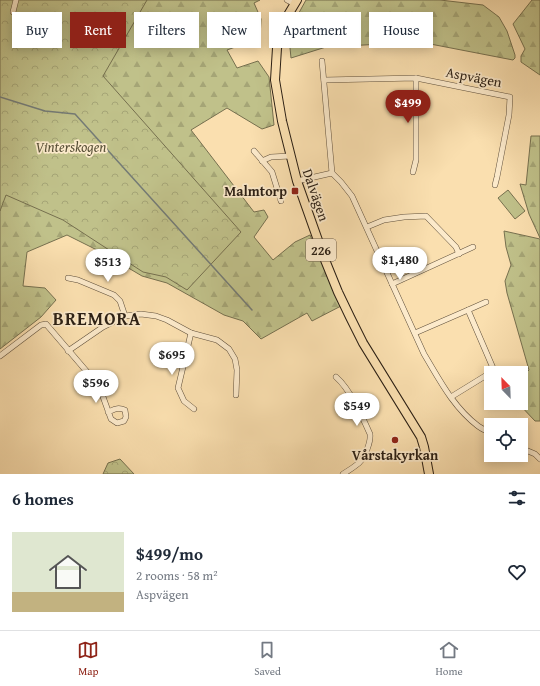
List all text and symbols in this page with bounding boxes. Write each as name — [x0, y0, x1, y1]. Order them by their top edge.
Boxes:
chip: Buy — [12, 12, 62, 48]
chip: Rent — [70, 12, 126, 48]
chip: Filters — [134, 12, 199, 48]
chip: New — [207, 12, 261, 48]
chip: Apartment — [269, 12, 361, 48]
chip: House — [369, 12, 433, 48]
street label: Aspvägen — [444, 62, 504, 92]
pin: $499 — [384, 90, 432, 124]
text: $499 — [395, 93, 421, 112]
park label: Vinterskogen — [36, 137, 106, 157]
street label: Dalvägen — [298, 166, 334, 224]
place label: Malmtorp — [224, 181, 287, 201]
marker: Malmtorp — [290, 186, 300, 196]
road number: 226 — [306, 239, 336, 261]
pin: $1,480 — [367, 247, 433, 281]
pin: $513 — [84, 249, 132, 283]
text: $1,480 — [381, 250, 419, 269]
text: $513 — [95, 252, 121, 271]
district label: BREMORA — [53, 305, 141, 332]
pin: $695 — [148, 342, 196, 376]
text: $695 — [159, 345, 185, 364]
north arrow — [484, 366, 528, 410]
map controls — [484, 366, 528, 462]
pin: $596 — [72, 370, 120, 404]
text: $596 — [83, 373, 109, 392]
pin: $549 — [333, 393, 381, 427]
text: $549 — [344, 396, 370, 415]
button: locate — [484, 418, 528, 462]
marker: Vårstakyrkan — [390, 435, 400, 445]
place label: Vårstakyrkan — [352, 445, 439, 465]
text: 6 homes — [12, 486, 74, 511]
icon: filters — [506, 487, 528, 509]
text: $499/mo — [136, 541, 203, 566]
icon: home — [44, 548, 92, 596]
icon: heart — [506, 561, 528, 583]
text: 2 rooms · 58 m² — [136, 566, 218, 585]
text: Aspvägen — [136, 585, 189, 604]
tab: Map — [77, 639, 99, 679]
tab: Saved — [254, 639, 281, 679]
tab: Home — [436, 639, 463, 679]

